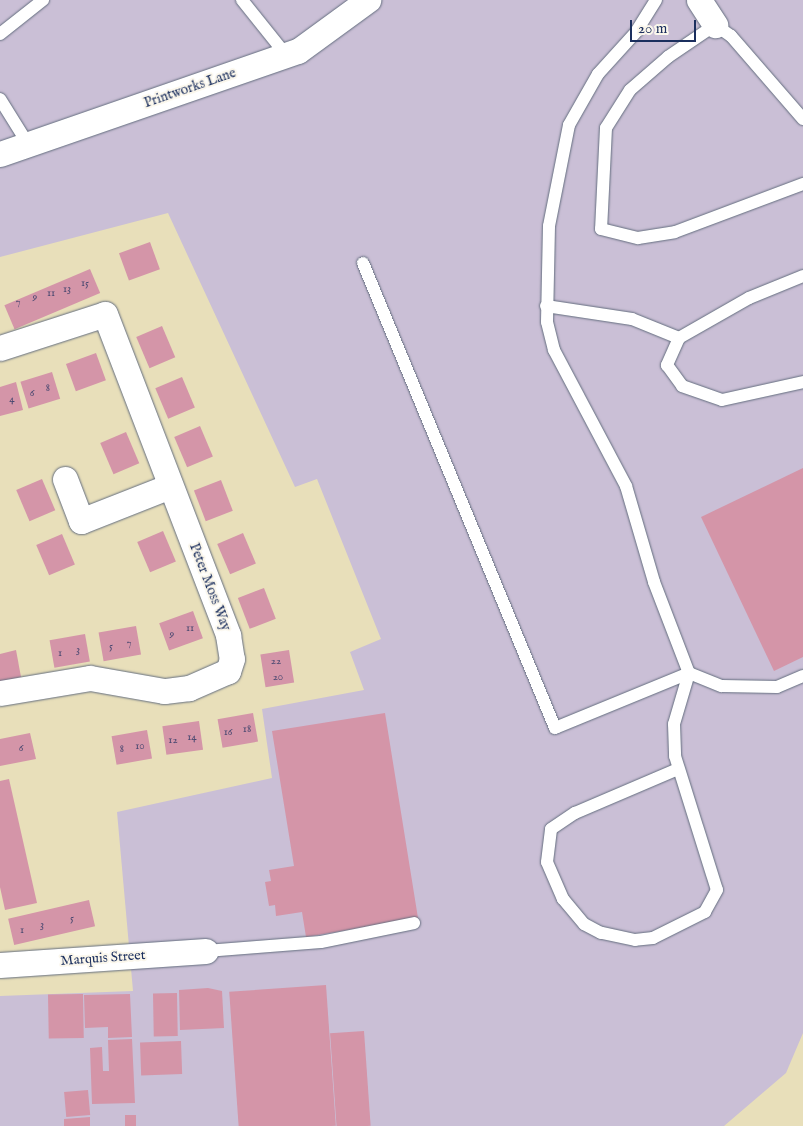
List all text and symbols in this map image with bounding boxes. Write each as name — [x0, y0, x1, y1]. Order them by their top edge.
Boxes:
scale bar — [633, 10, 699, 42]
text: 20 m — [638, 19, 667, 38]
street label: Printworks Lane — [142, 64, 238, 112]
house number: 15 — [81, 276, 89, 290]
house number: 13 — [63, 282, 71, 296]
house number: 11 — [47, 286, 55, 300]
house number: 9 — [33, 290, 37, 304]
house number: 7 — [15, 295, 21, 309]
house number: 8 — [46, 381, 50, 395]
house number: 6 — [30, 386, 34, 400]
house number: 4 — [9, 392, 15, 406]
street label: Peter Moss Way — [186, 541, 234, 633]
house number: 11 — [186, 621, 194, 635]
house number: 9 — [170, 627, 174, 641]
house number: 7 — [126, 636, 132, 650]
house number: 5 — [109, 639, 113, 653]
house number: 3 — [76, 643, 80, 657]
house number: 1 — [58, 646, 62, 660]
house number: 22 — [271, 654, 281, 668]
house number: 20 — [273, 670, 283, 684]
house number: 18 — [243, 722, 251, 736]
house number: 16 — [224, 725, 232, 739]
house number: 14 — [187, 730, 197, 744]
house number: 12 — [168, 733, 178, 747]
house number: 10 — [135, 739, 145, 753]
house number: 6 — [19, 741, 23, 755]
house number: 8 — [120, 742, 124, 756]
house number: 5 — [70, 911, 74, 925]
house number: 3 — [40, 918, 44, 932]
house number: 1 — [20, 923, 24, 937]
street label: Marquis Street — [60, 947, 146, 969]

